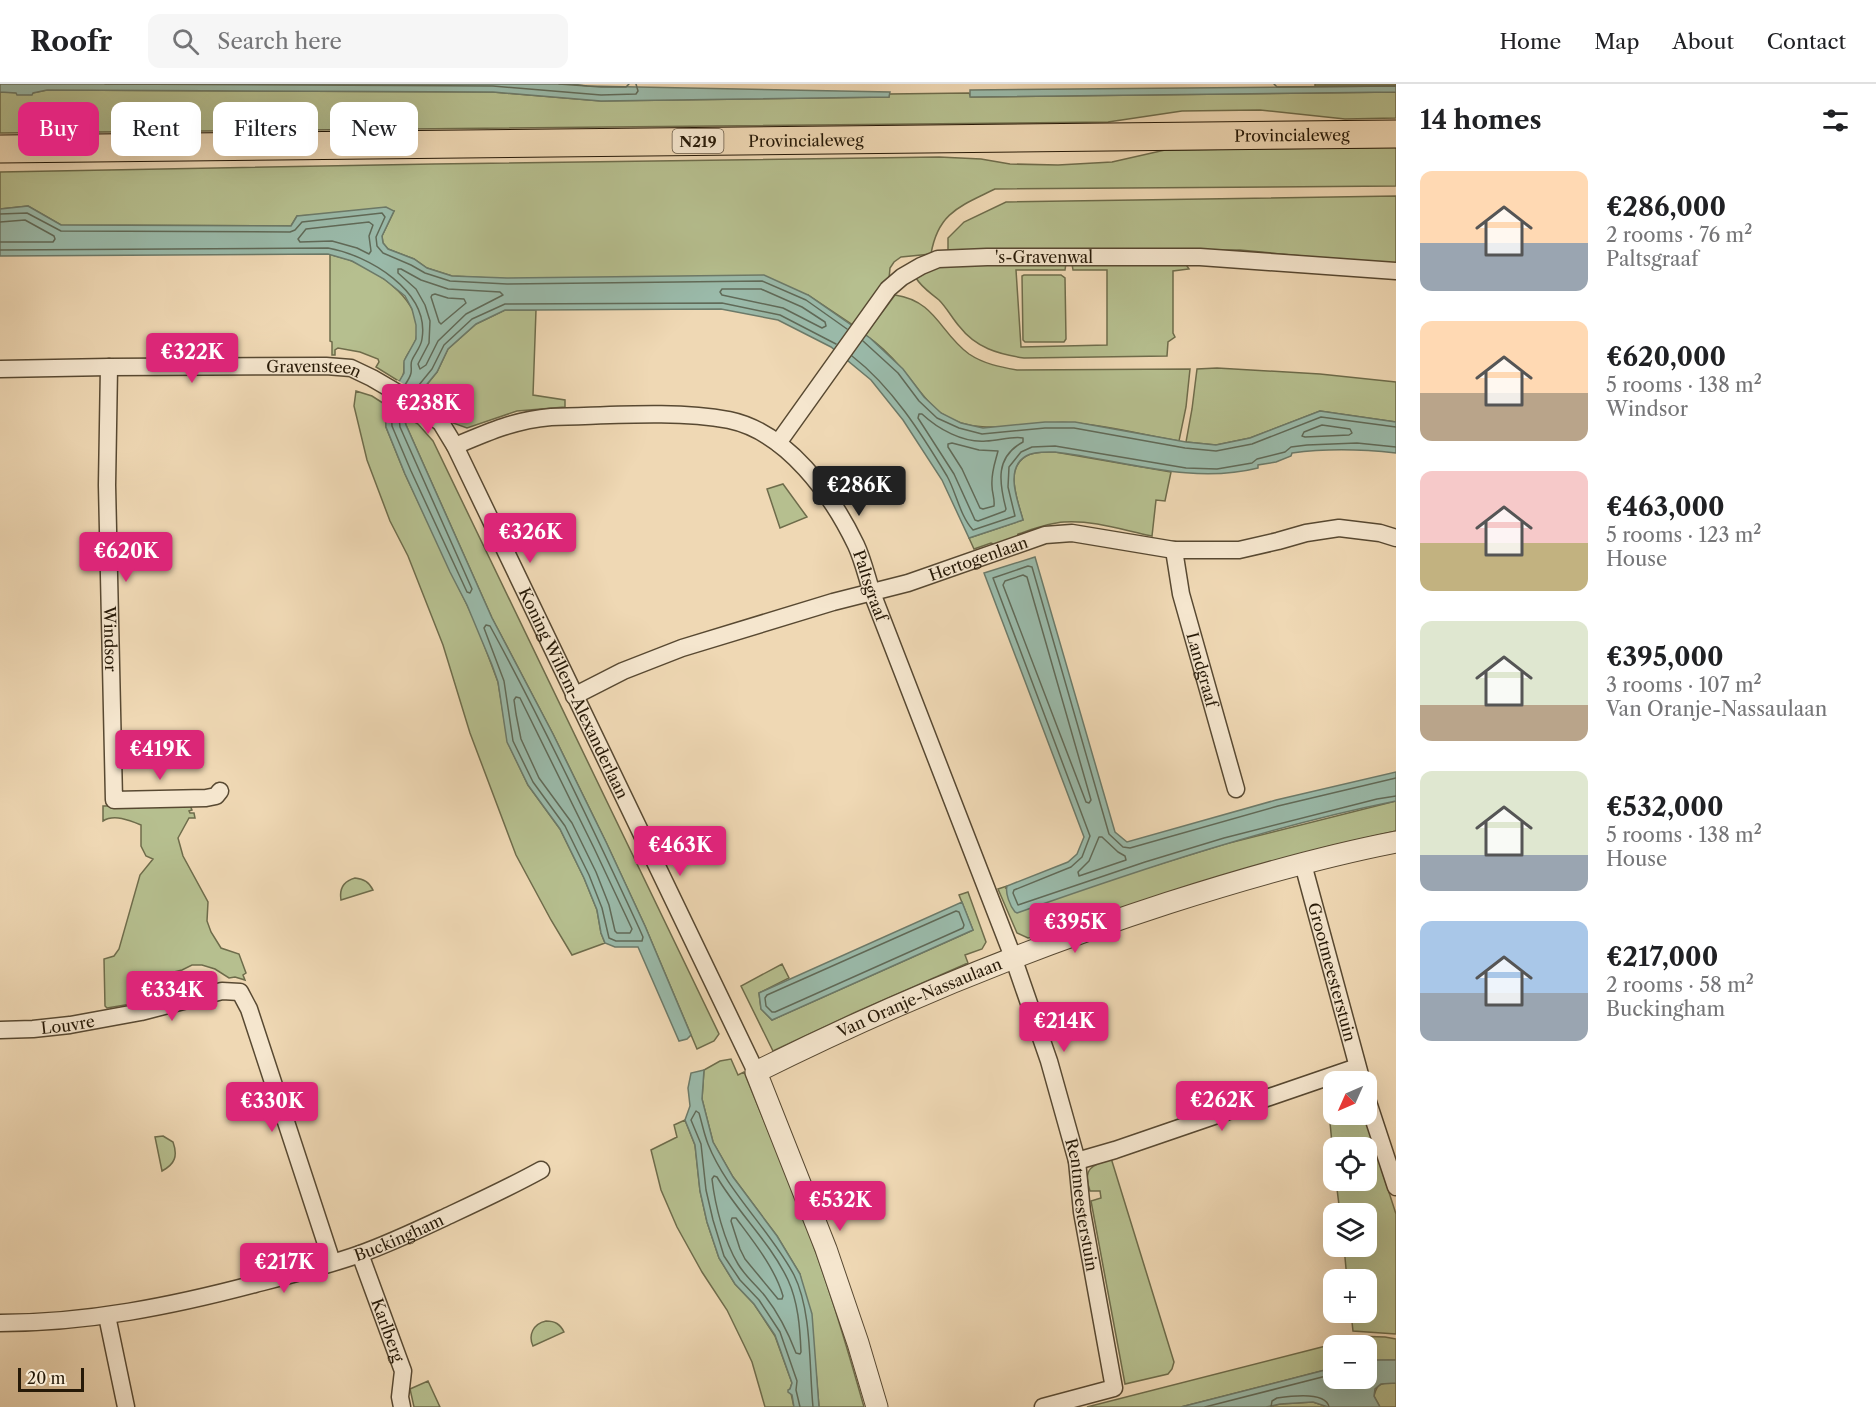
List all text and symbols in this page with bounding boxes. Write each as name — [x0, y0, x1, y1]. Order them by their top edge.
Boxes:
search box — [148, 14, 568, 68]
text: Roofr — [30, 24, 112, 58]
icon: search — [169, 25, 202, 58]
text: Search here — [217, 28, 342, 55]
text: Home — [1500, 29, 1561, 54]
text: Map — [1594, 29, 1639, 54]
text: About — [1672, 29, 1734, 54]
text: Contact — [1767, 29, 1846, 54]
chip: Buy — [18, 102, 99, 156]
chip: Rent — [111, 102, 201, 156]
chip: Filters — [213, 102, 318, 156]
chip: New — [330, 102, 418, 156]
text: 14 homes — [1420, 104, 1542, 136]
icon: filters — [1819, 104, 1852, 137]
street label: Provincialeweg — [1234, 124, 1350, 146]
road number: N219 — [672, 129, 724, 153]
street label: Provincialeweg — [748, 130, 864, 151]
text: €286,000 — [1606, 191, 1726, 223]
icon: home — [1468, 195, 1540, 267]
text: 2 rooms · 76 m² — [1606, 223, 1752, 247]
street label: 's-Gravenwal — [995, 247, 1093, 267]
text: Paltsgraaf — [1606, 247, 1698, 271]
pin: €322K — [150, 333, 234, 384]
text: €322K — [160, 340, 224, 364]
text: €620,000 — [1606, 341, 1726, 373]
icon: home — [1468, 345, 1540, 417]
street label: Gravensteen — [266, 356, 365, 382]
text: 5 rooms · 138 m² — [1606, 373, 1762, 397]
pin: €238K — [386, 384, 470, 435]
text: €238K — [396, 391, 460, 415]
text: Windsor — [1606, 397, 1688, 421]
pin: €286K — [817, 466, 901, 517]
text: €286K — [827, 473, 891, 497]
text: €463,000 — [1606, 491, 1725, 523]
icon: home — [1468, 495, 1540, 567]
pin: €326K — [488, 513, 572, 564]
text: €326K — [498, 520, 562, 544]
text: 5 rooms · 123 m² — [1606, 523, 1762, 547]
pin: €620K — [84, 532, 168, 583]
street label: Hertogenlaan — [926, 532, 1030, 585]
text: €620K — [93, 539, 159, 563]
street label: Paltsgraaf — [849, 547, 893, 626]
text: House — [1606, 547, 1667, 571]
street label: Koning Willem-Alexanderlaan — [515, 584, 633, 802]
street label: Windsor — [100, 605, 121, 672]
street label: Landgraaf — [1182, 630, 1223, 711]
text: €395,000 — [1606, 641, 1724, 673]
icon: home — [1468, 645, 1540, 717]
text: 3 rooms · 107 m² — [1606, 673, 1762, 697]
text: Van Oranje-Nassaulaan — [1606, 697, 1827, 721]
pin: €419K — [118, 730, 202, 781]
text: €419K — [129, 737, 191, 761]
text: €532,000 — [1606, 791, 1723, 823]
icon: home — [1468, 795, 1540, 867]
text: 5 rooms · 138 m² — [1606, 823, 1762, 847]
pin: €463K — [638, 826, 722, 877]
text: €463K — [648, 833, 712, 857]
text: House — [1606, 847, 1667, 871]
street label: Grootmeesterstuin — [1304, 900, 1361, 1044]
pin: €395K — [1033, 903, 1117, 954]
text: €395K — [1044, 910, 1106, 934]
text: €217,000 — [1606, 941, 1718, 973]
icon: home — [1468, 945, 1540, 1017]
street label: Van Oranje-Nassaulaan — [833, 953, 1005, 1042]
pin: €334K — [130, 971, 214, 1022]
text: 2 rooms · 58 m² — [1606, 973, 1754, 997]
text: €334K — [140, 978, 204, 1002]
text: Buckingham — [1606, 997, 1725, 1021]
pin: €214K — [1022, 1002, 1106, 1053]
text: €214K — [1033, 1009, 1095, 1033]
street label: Louvre — [40, 1011, 96, 1038]
north arrow — [1323, 1071, 1377, 1125]
map controls — [1323, 1071, 1377, 1389]
pin: €262K — [1180, 1081, 1264, 1132]
pin: €330K — [230, 1082, 314, 1133]
text: €262K — [1190, 1088, 1254, 1112]
text: €330K — [240, 1089, 304, 1113]
street label: Rentmeesterstuin — [1061, 1136, 1103, 1273]
button: locate — [1323, 1137, 1377, 1191]
pin: €532K — [798, 1181, 882, 1232]
text: €532K — [809, 1188, 871, 1212]
button: layers — [1323, 1203, 1377, 1257]
street label: Buckingham — [351, 1209, 447, 1265]
pin: €217K — [242, 1243, 326, 1294]
text: €217K — [254, 1250, 314, 1274]
button: + — [1323, 1269, 1377, 1323]
street label: Karlberg — [367, 1296, 409, 1365]
button: − — [1323, 1335, 1377, 1389]
scale bar — [18, 1365, 84, 1392]
text: 20 m — [27, 1368, 66, 1388]

